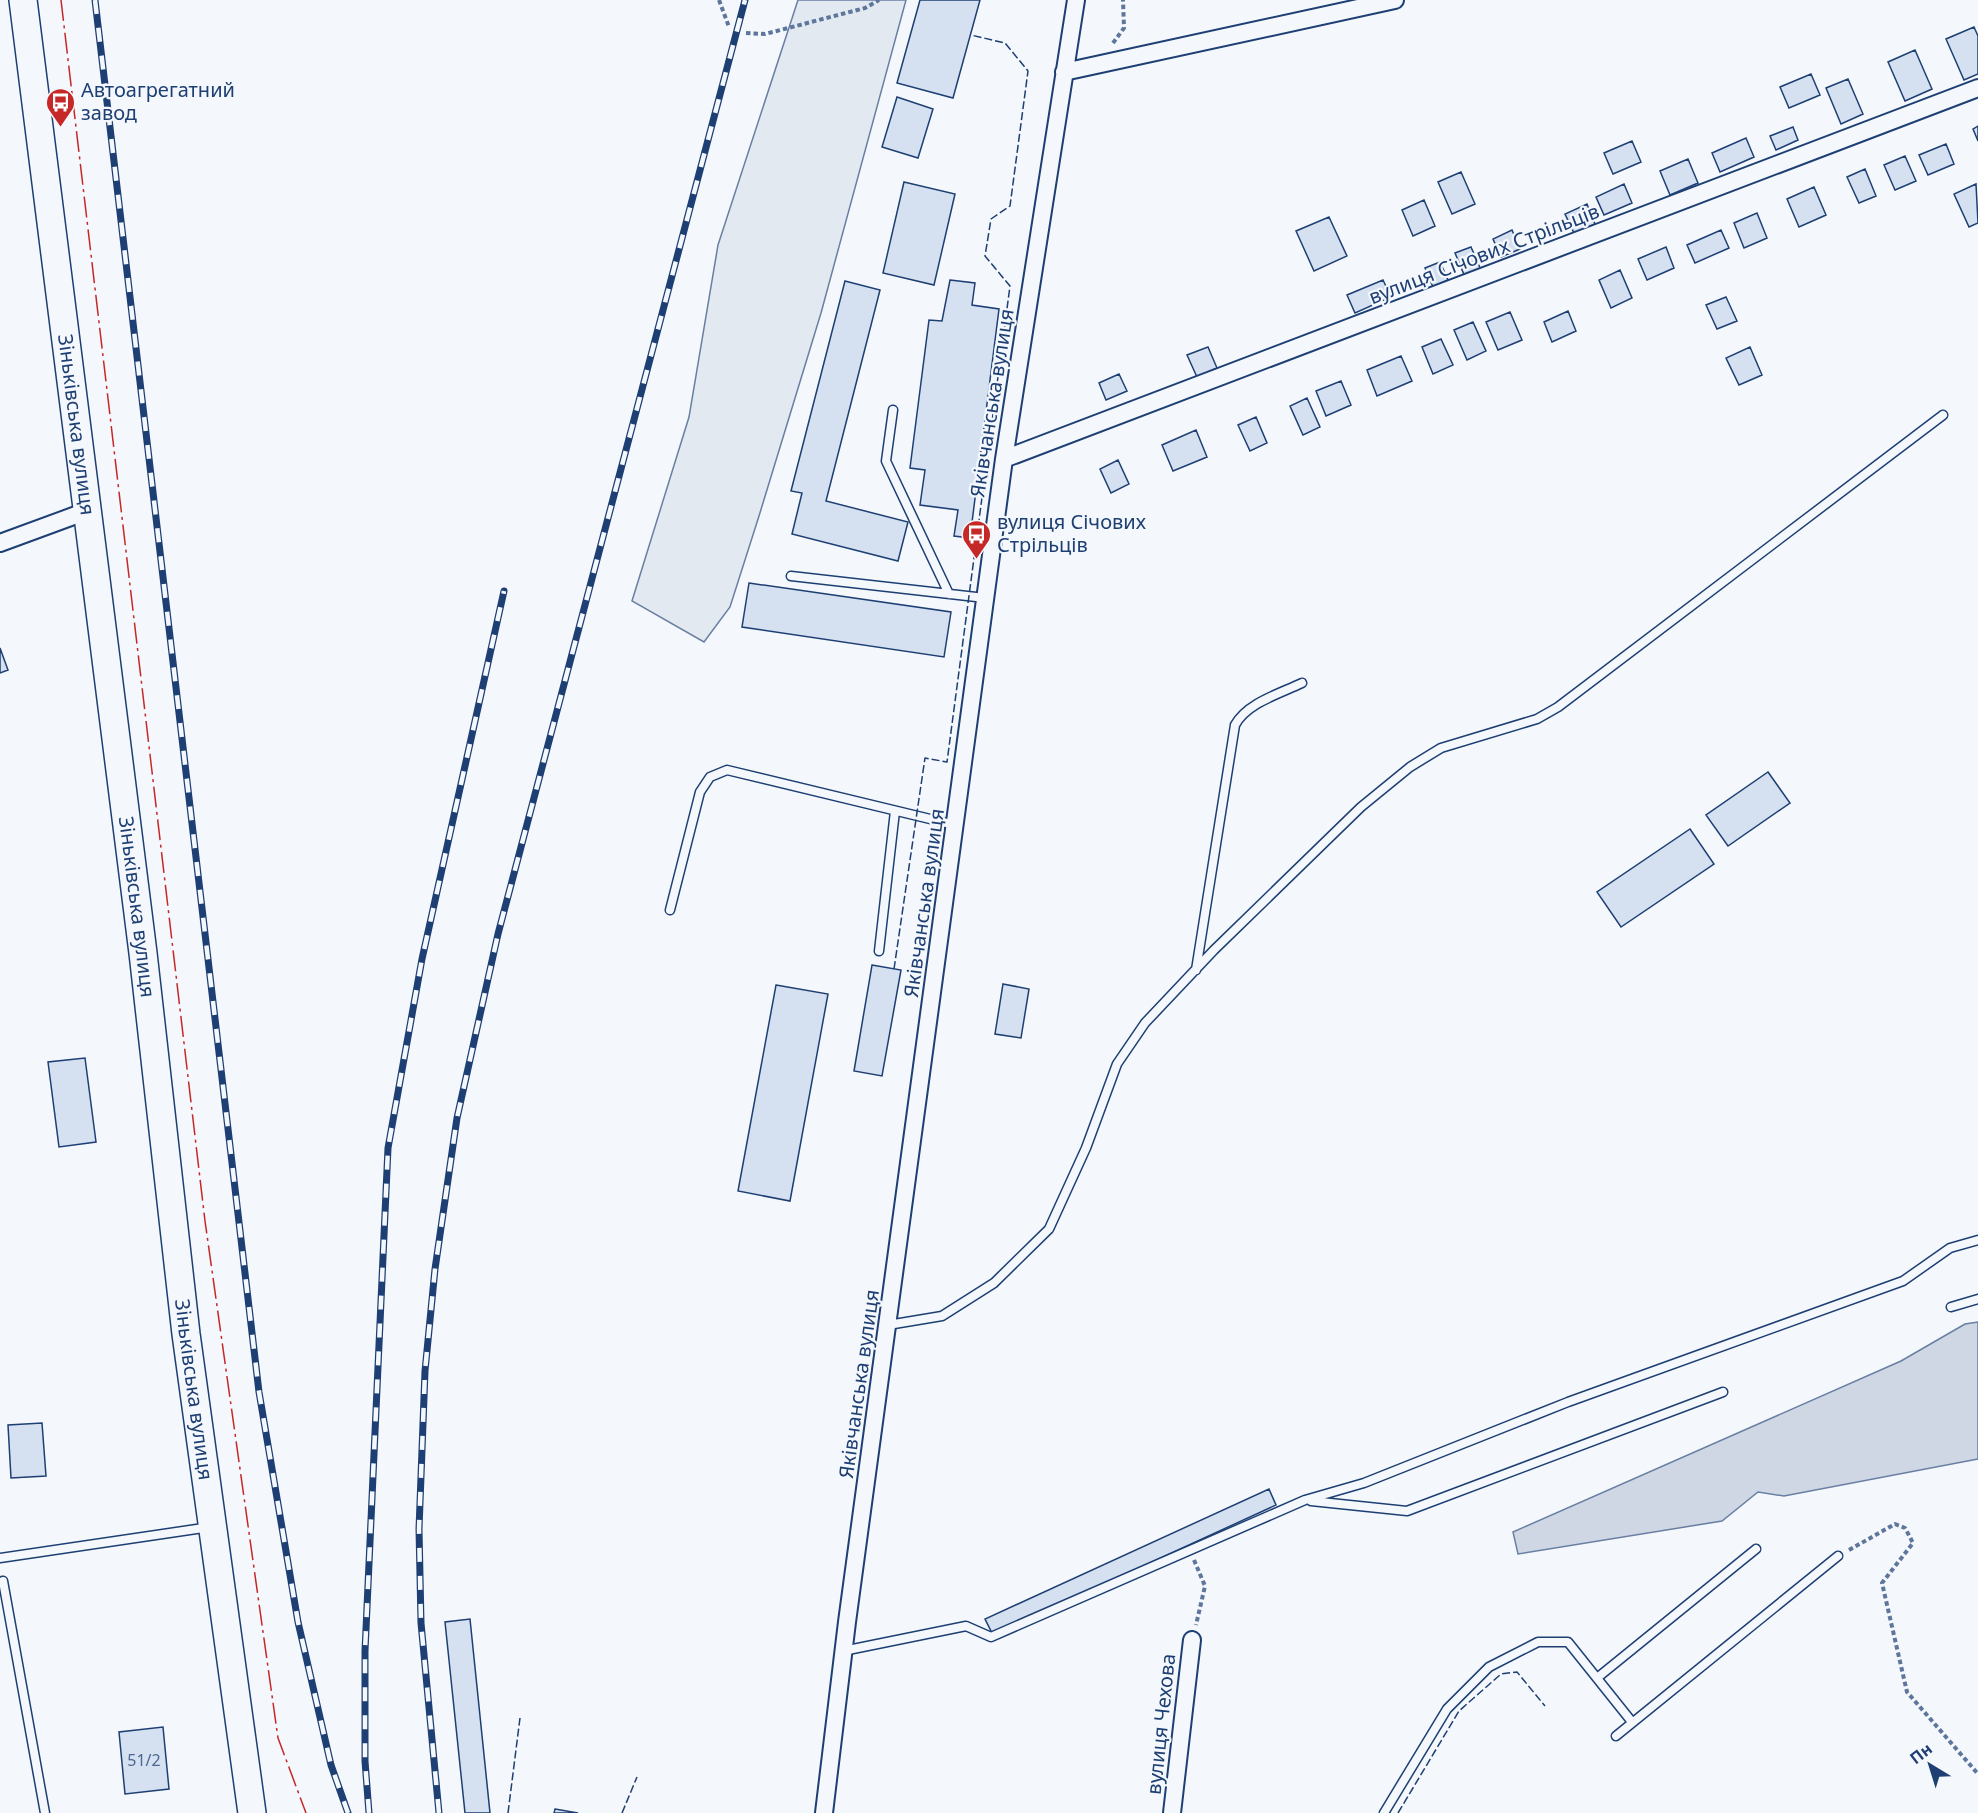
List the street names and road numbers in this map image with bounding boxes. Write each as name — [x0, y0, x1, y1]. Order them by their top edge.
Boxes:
street label: вулиця Січових Стрільців — [1365, 197, 1603, 310]
street label: Яківчанська вулиця — [963, 307, 1020, 499]
street label: Зіньківська вулиця — [52, 332, 102, 517]
street label: Яківчанська вулиця — [897, 807, 950, 999]
street label: Зіньківська вулиця — [113, 815, 162, 999]
street label: Яківчанська вулиця — [832, 1288, 885, 1480]
street label: Зіньківська вулиця — [169, 1297, 220, 1482]
street label: вулиця Чехова — [1140, 1652, 1181, 1796]

